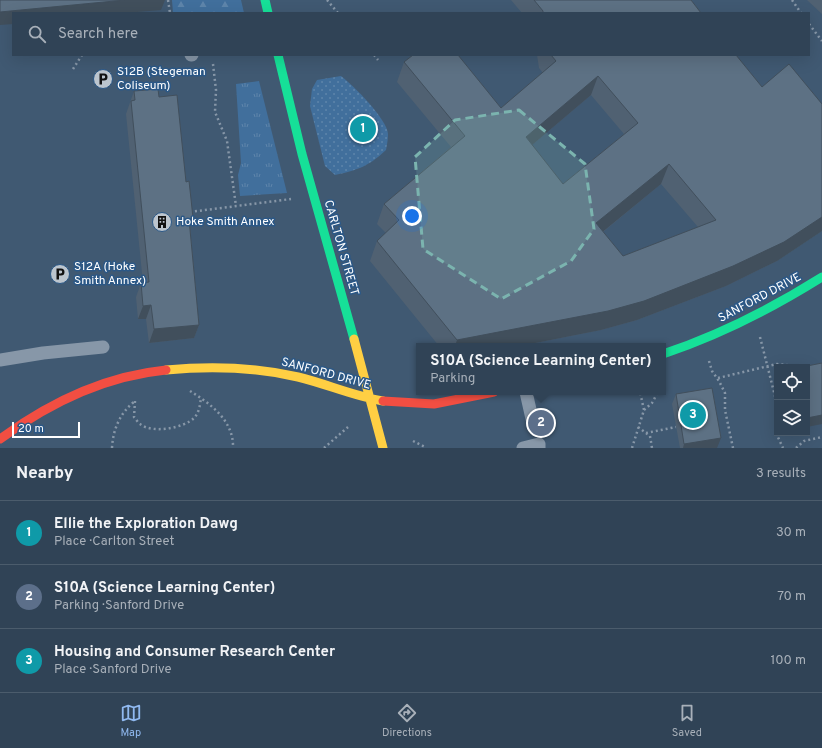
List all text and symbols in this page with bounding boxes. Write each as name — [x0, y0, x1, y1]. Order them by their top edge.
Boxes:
search box — [12, 12, 810, 56]
icon: search — [26, 23, 48, 45]
text: Search here — [58, 25, 138, 44]
place label: S12B (Stegeman Coliseum) — [117, 64, 206, 94]
parking icon: S12B (Stegeman Coliseum) — [92, 68, 114, 90]
pin: 1 — [350, 114, 376, 144]
street label: CARLTON STREET — [320, 198, 362, 298]
your location — [402, 206, 422, 226]
building icon: Hoke Smith Annex — [151, 211, 173, 233]
place label: Hoke Smith Annex — [176, 214, 275, 230]
place label: S12A (Hoke Smith Annex) — [74, 259, 146, 289]
parking icon: S12A (Hoke Smith Annex) — [49, 263, 71, 285]
street label: SANFORD DRIVE — [716, 269, 804, 327]
popup — [416, 343, 666, 395]
text: S10A (Science Learning Center) — [430, 352, 652, 371]
street label: SANFORD DRIVE — [280, 354, 372, 394]
map controls — [774, 364, 810, 436]
button: locate — [774, 364, 810, 400]
text: Parking — [430, 371, 475, 387]
pin: 3 — [680, 400, 706, 430]
button: layers — [774, 400, 810, 436]
pin: 2 — [528, 408, 554, 438]
scale bar — [12, 420, 80, 439]
text: 20 m — [18, 422, 44, 436]
text: Nearby — [16, 463, 73, 485]
text: 3 results — [756, 466, 806, 482]
text: Ellie the Exploration Dawg — [54, 515, 238, 534]
text: 1 — [26, 525, 32, 541]
text: 30 m — [776, 525, 806, 541]
text: Place · Carlton Street — [54, 534, 174, 550]
text: S10A (Science Learning Center) — [54, 579, 275, 598]
text: 2 — [25, 589, 33, 605]
text: 70 m — [777, 589, 806, 605]
text: Parking · Sanford Drive — [54, 598, 184, 614]
text: Housing and Consumer Research Center — [54, 643, 335, 662]
text: 3 — [25, 653, 33, 669]
text: 100 m — [770, 653, 806, 669]
text: Place · Sanford Drive — [54, 662, 172, 678]
tab: Map — [120, 702, 142, 740]
tab: Directions — [382, 702, 432, 740]
tab: Saved — [672, 702, 702, 740]

